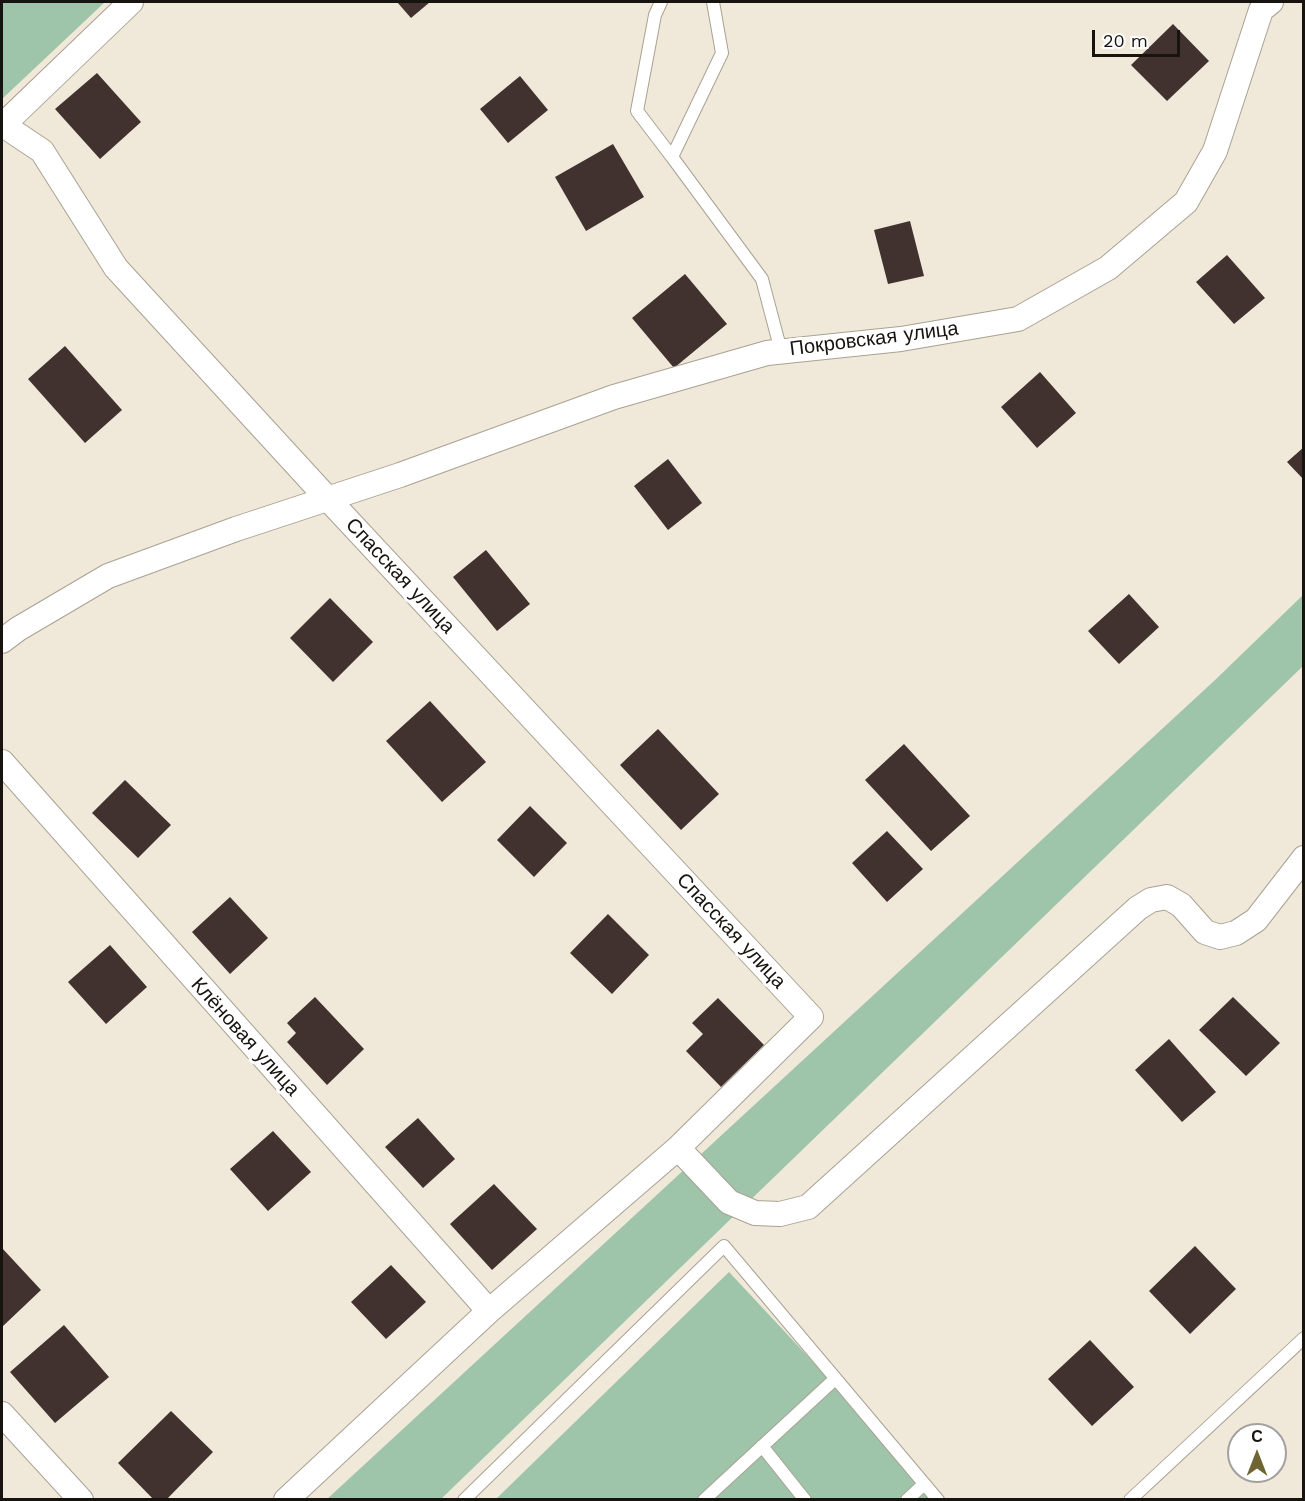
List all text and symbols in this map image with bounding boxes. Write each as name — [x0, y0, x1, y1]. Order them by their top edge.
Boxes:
scale bar — [1095, 18, 1184, 56]
text: 20 m — [1103, 30, 1148, 51]
street label: Покровская улица — [788, 317, 960, 361]
street label: Спасская улица — [340, 513, 460, 639]
street label: Спасская улица — [671, 868, 791, 994]
street label: Клёновая улица — [186, 973, 304, 1101]
north arrow — [1227, 1423, 1287, 1483]
text: С — [1251, 1427, 1263, 1446]

